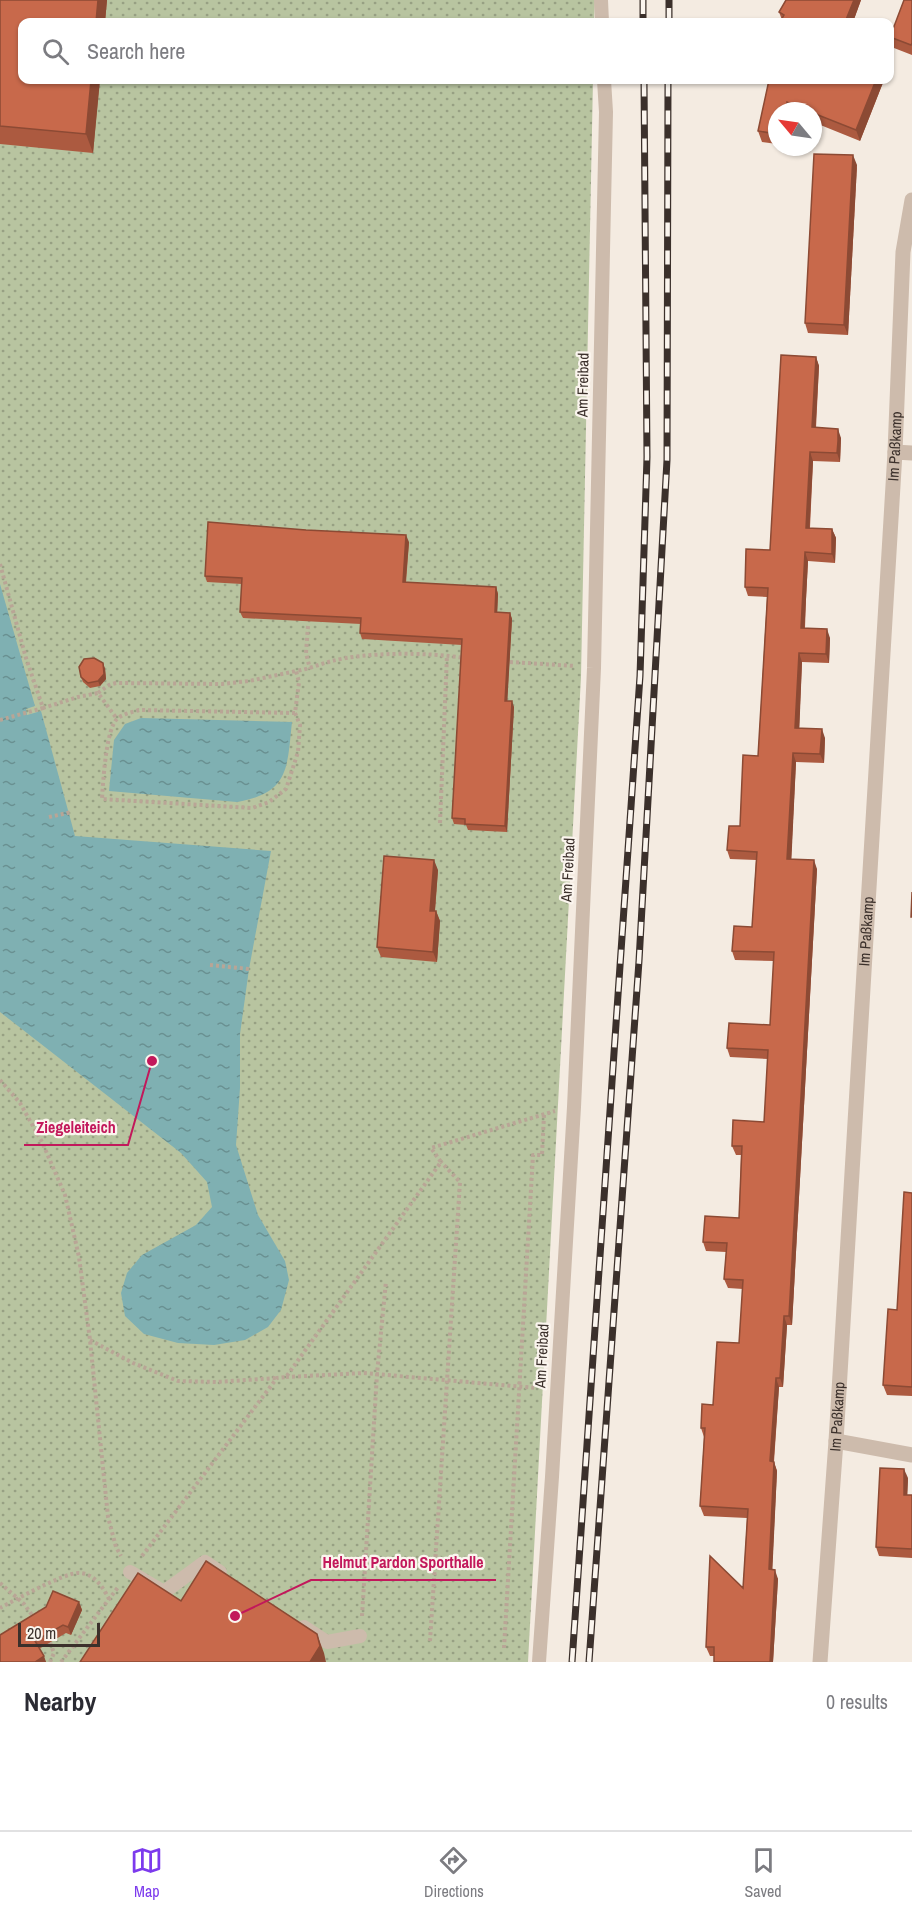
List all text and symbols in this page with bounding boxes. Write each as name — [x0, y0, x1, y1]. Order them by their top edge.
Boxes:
search box — [18, 18, 894, 84]
icon: search — [39, 35, 72, 68]
text: Search here — [87, 36, 185, 66]
north arrow — [768, 102, 822, 156]
street label: Am Freibad — [571, 353, 594, 418]
street label: Im Paßkamp — [882, 411, 907, 482]
street label: Am Freibad — [555, 837, 580, 904]
street label: Im Paßkamp — [853, 896, 878, 967]
callout: Ziegeleiteich — [24, 1111, 128, 1145]
text: Ziegeleiteich — [36, 1116, 116, 1138]
street label: Am Freibad — [529, 1323, 554, 1390]
street label: Im Paßkamp — [824, 1381, 850, 1452]
callout: Helmut Pardon Sporthalle — [311, 1546, 496, 1580]
text: Helmut Pardon Sporthalle — [322, 1551, 484, 1573]
scale bar — [18, 1620, 100, 1648]
text: 20 m — [27, 1622, 56, 1644]
text: Nearby — [24, 1684, 96, 1719]
text: 0 results — [826, 1688, 888, 1715]
tab: Map — [130, 1844, 163, 1902]
tab: Directions — [424, 1844, 484, 1902]
tab: Saved — [744, 1844, 782, 1902]

